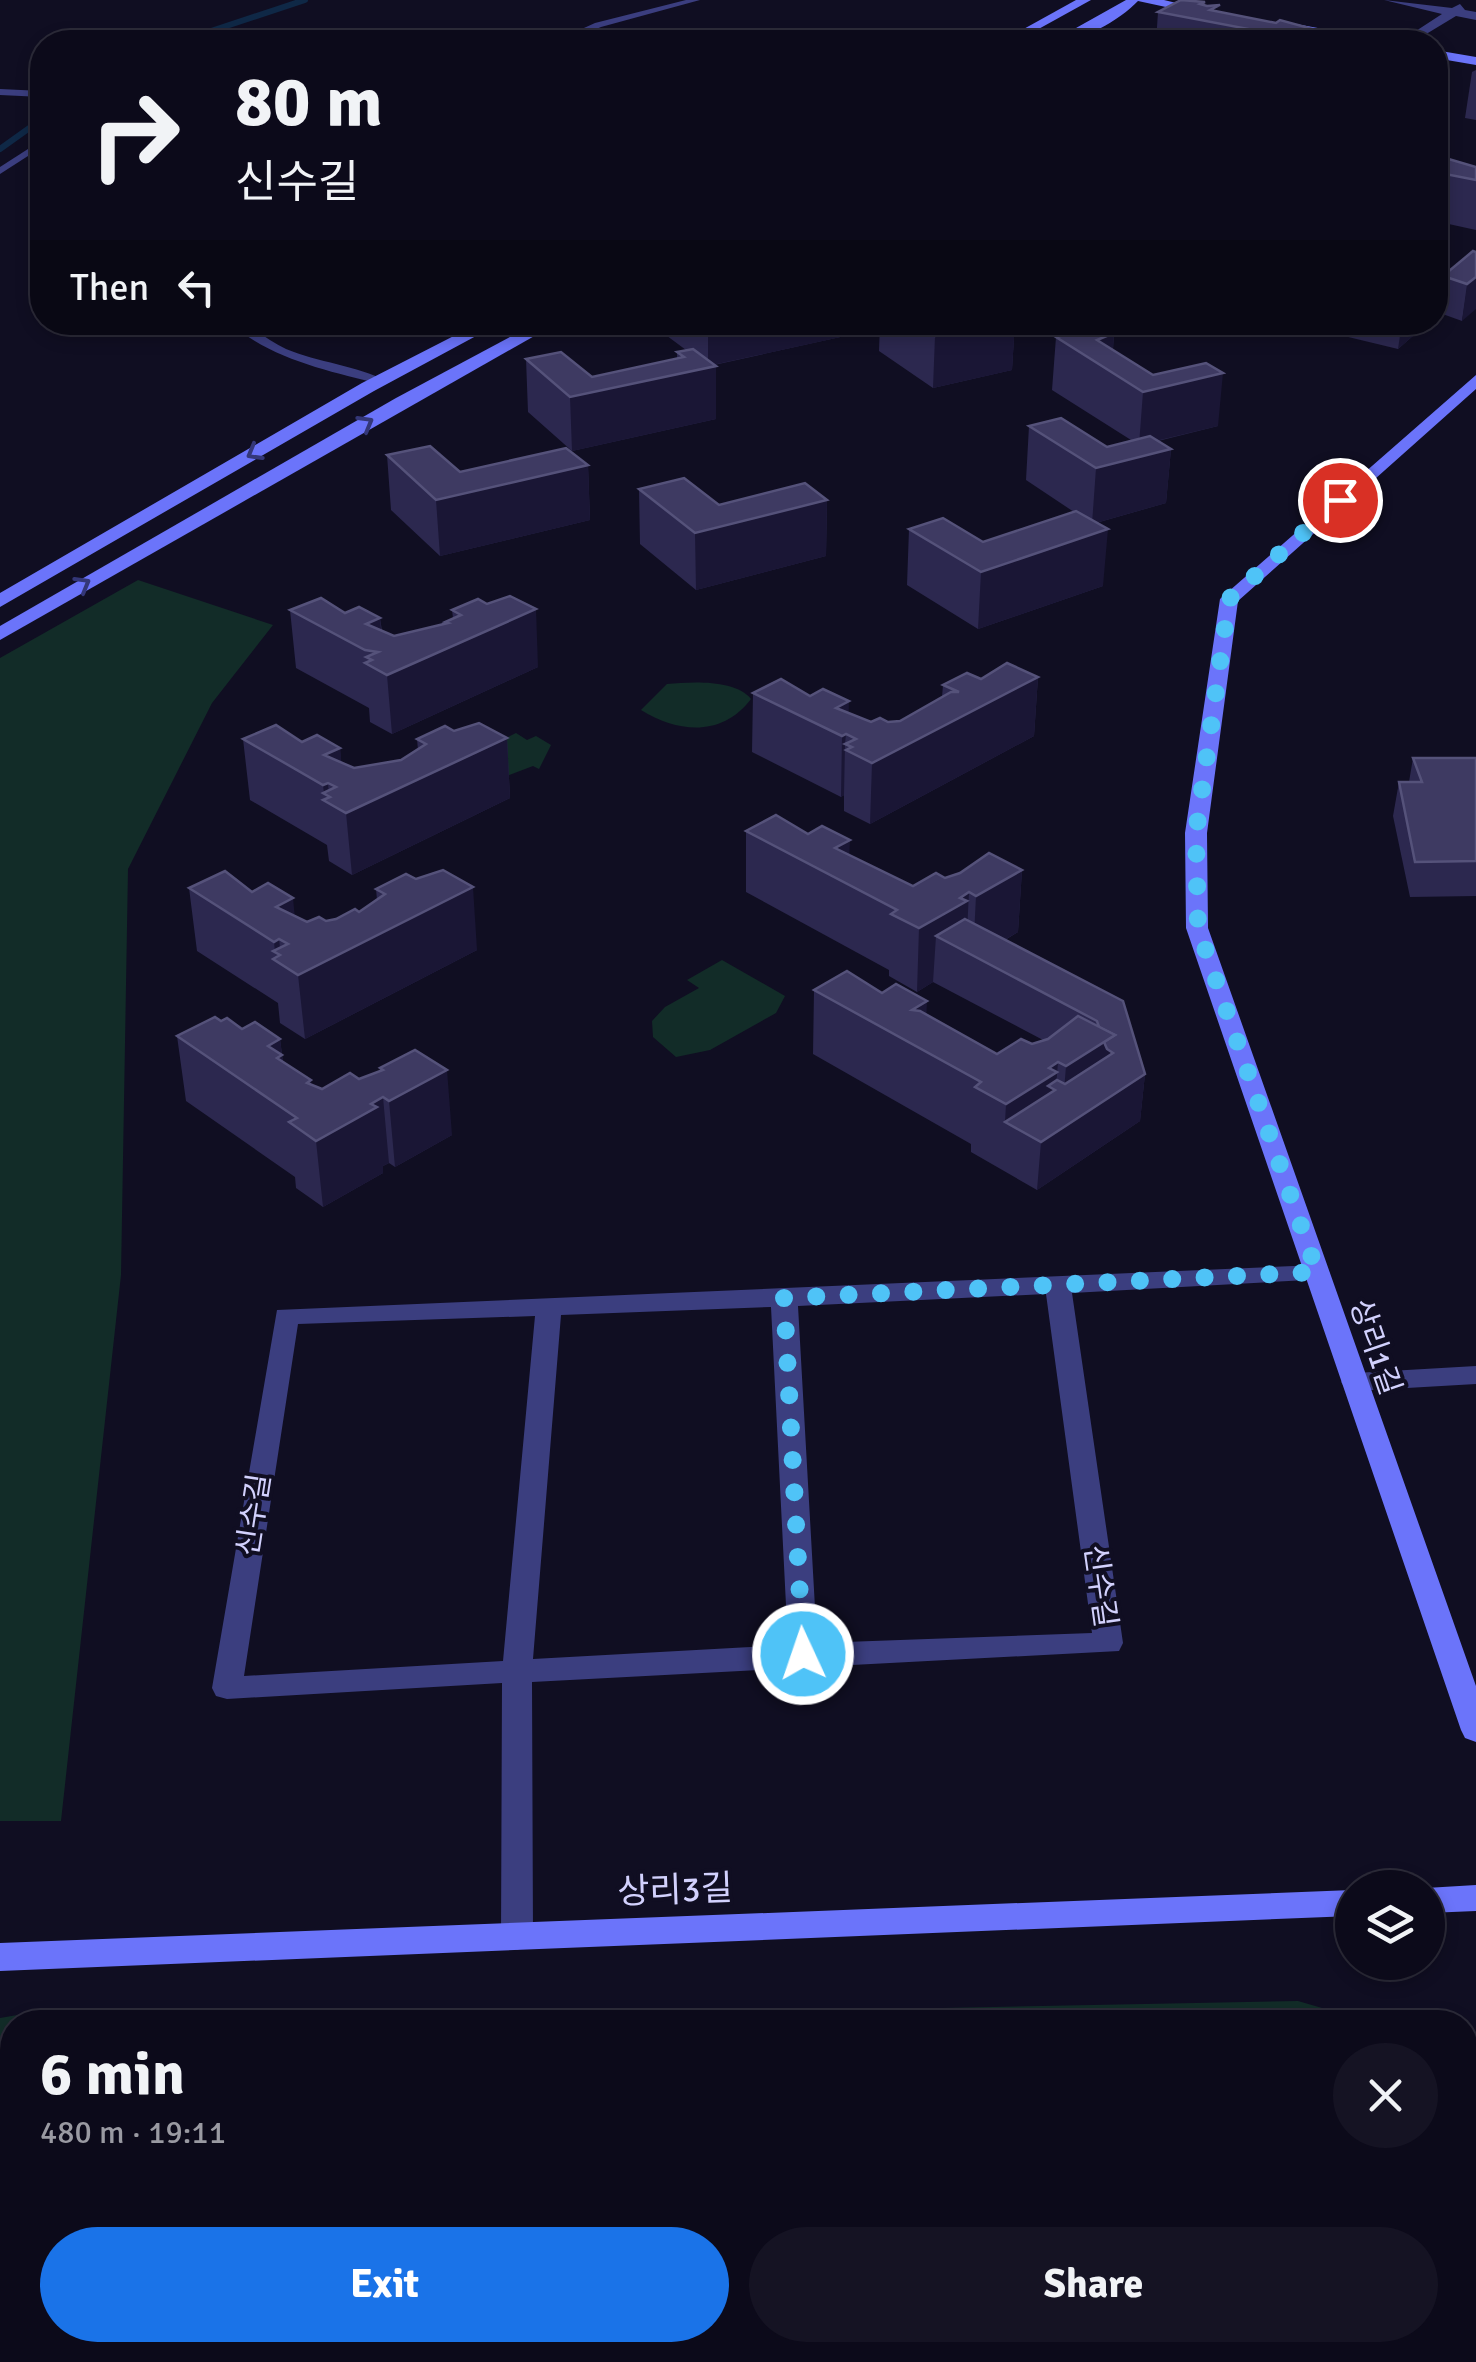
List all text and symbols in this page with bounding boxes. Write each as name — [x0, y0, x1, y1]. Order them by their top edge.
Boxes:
text: 80 m — [235, 59, 383, 145]
icon: right — [70, 70, 200, 200]
text: 신수길 — [235, 155, 359, 210]
icon: left — [169, 260, 224, 315]
text: Then — [70, 264, 149, 311]
one-way arrow — [355, 415, 373, 435]
one-way arrow — [247, 441, 265, 460]
pin — [1298, 458, 1383, 543]
icon: arrive — [1313, 473, 1368, 528]
one-way arrow — [73, 576, 91, 596]
street label: 상리1길 — [1341, 1294, 1409, 1400]
street label: 신수길 — [229, 1471, 279, 1559]
street label: 신수길 — [1076, 1542, 1124, 1630]
position arrow — [751, 1602, 855, 1706]
street label: 상리3길 — [617, 1866, 733, 1914]
map controls — [1335, 1870, 1445, 1980]
button: layers — [1335, 1870, 1445, 1980]
text: 6 min — [40, 2038, 185, 2112]
button: close — [1333, 2043, 1438, 2148]
text: 480 m · 19:11 — [40, 2113, 226, 2152]
button: Exit — [40, 2227, 729, 2342]
button: Share — [749, 2227, 1438, 2342]

